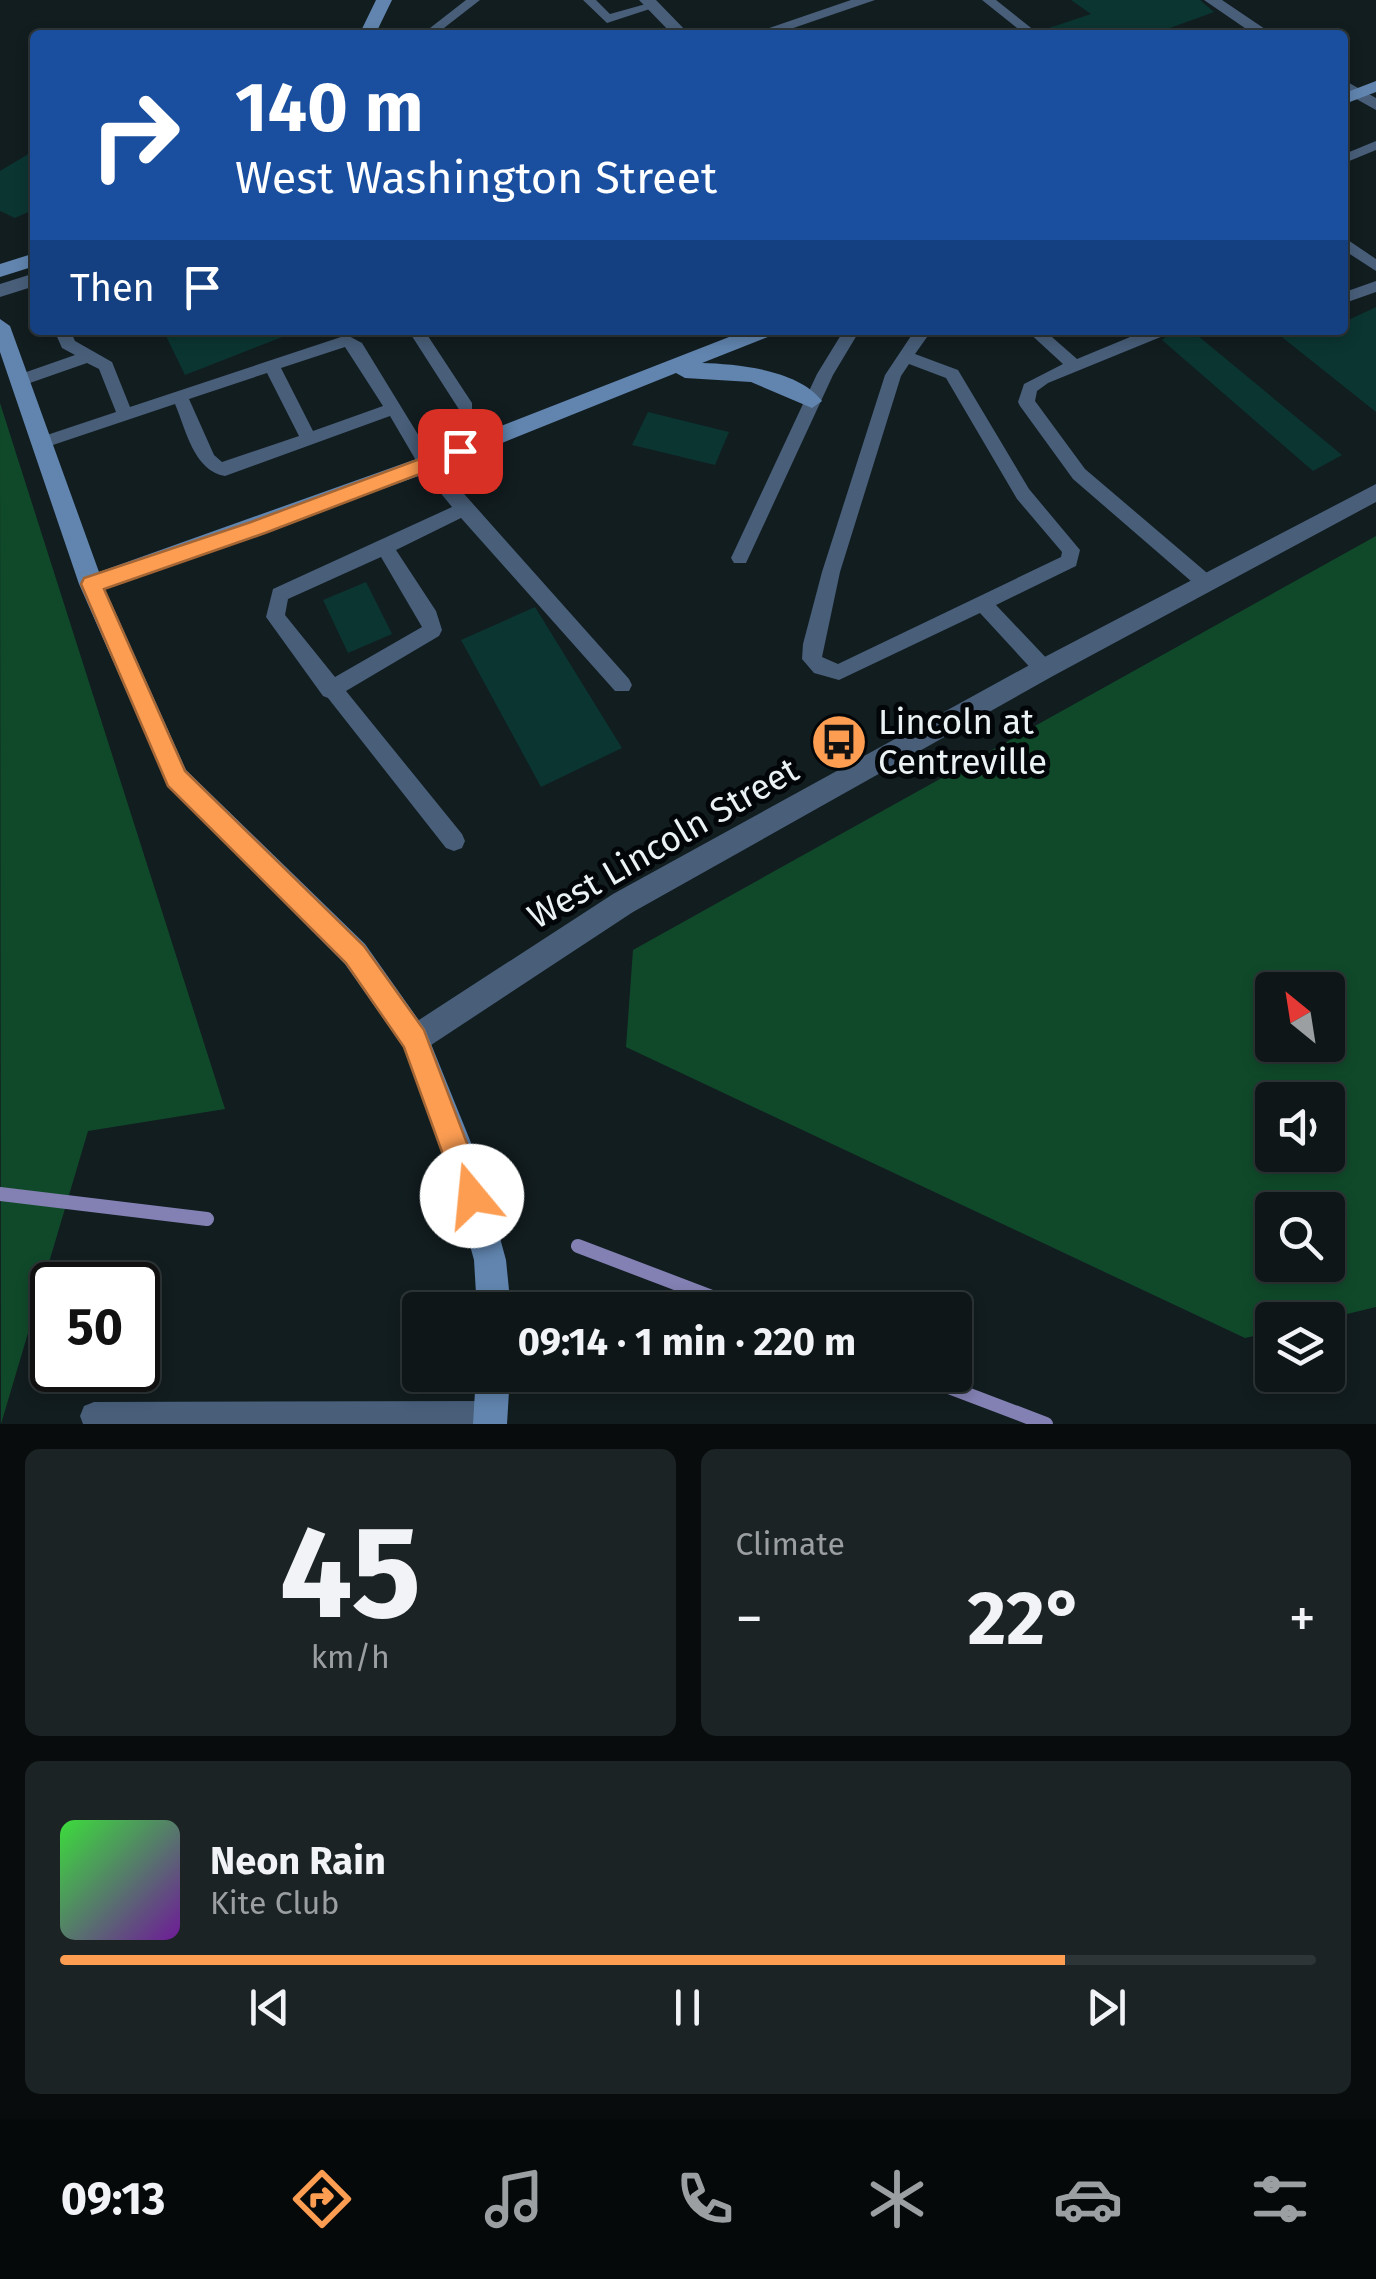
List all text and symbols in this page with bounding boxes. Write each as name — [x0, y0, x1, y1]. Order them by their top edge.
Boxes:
text: 140 m — [235, 66, 424, 150]
icon: right — [70, 70, 200, 200]
text: West Washington Street — [235, 151, 717, 205]
icon: arrive — [175, 260, 230, 315]
text: Then — [70, 265, 155, 311]
pin — [418, 409, 503, 494]
icon: arrive — [433, 424, 488, 479]
place label: Lincoln at Centreville — [878, 701, 1047, 783]
bus stop icon: Lincoln at Centreville — [809, 712, 869, 772]
street label: West Lincoln Street — [520, 748, 806, 937]
north arrow — [1255, 972, 1345, 1062]
map controls — [1255, 972, 1345, 1392]
button: sound — [1255, 1082, 1345, 1172]
position arrow — [420, 1144, 524, 1248]
button: search — [1255, 1192, 1345, 1282]
speed limit sign: 50 — [30, 1262, 160, 1392]
button: layers — [1255, 1302, 1345, 1392]
text: 09:14 · 1 min · 220 m — [518, 1319, 856, 1365]
text: 45 — [279, 1495, 421, 1651]
text: Climate — [736, 1525, 845, 1563]
text: 22° — [967, 1574, 1084, 1664]
text: − — [736, 1586, 763, 1652]
text: + — [1289, 1586, 1316, 1652]
text: km/h — [311, 1638, 390, 1676]
text: Neon Rain — [210, 1838, 386, 1884]
text: Kite Club — [210, 1884, 339, 1922]
icon: previous — [242, 1980, 297, 2035]
icon: pause — [660, 1980, 715, 2035]
icon: next — [1079, 1980, 1134, 2035]
icon: directions — [287, 2164, 357, 2234]
icon: music — [479, 2164, 549, 2234]
icon: phone — [670, 2164, 740, 2234]
icon: climate — [862, 2164, 932, 2234]
icon: car — [1053, 2164, 1123, 2234]
icon: filters — [1245, 2164, 1315, 2234]
text: 09:13 — [61, 2172, 165, 2226]

